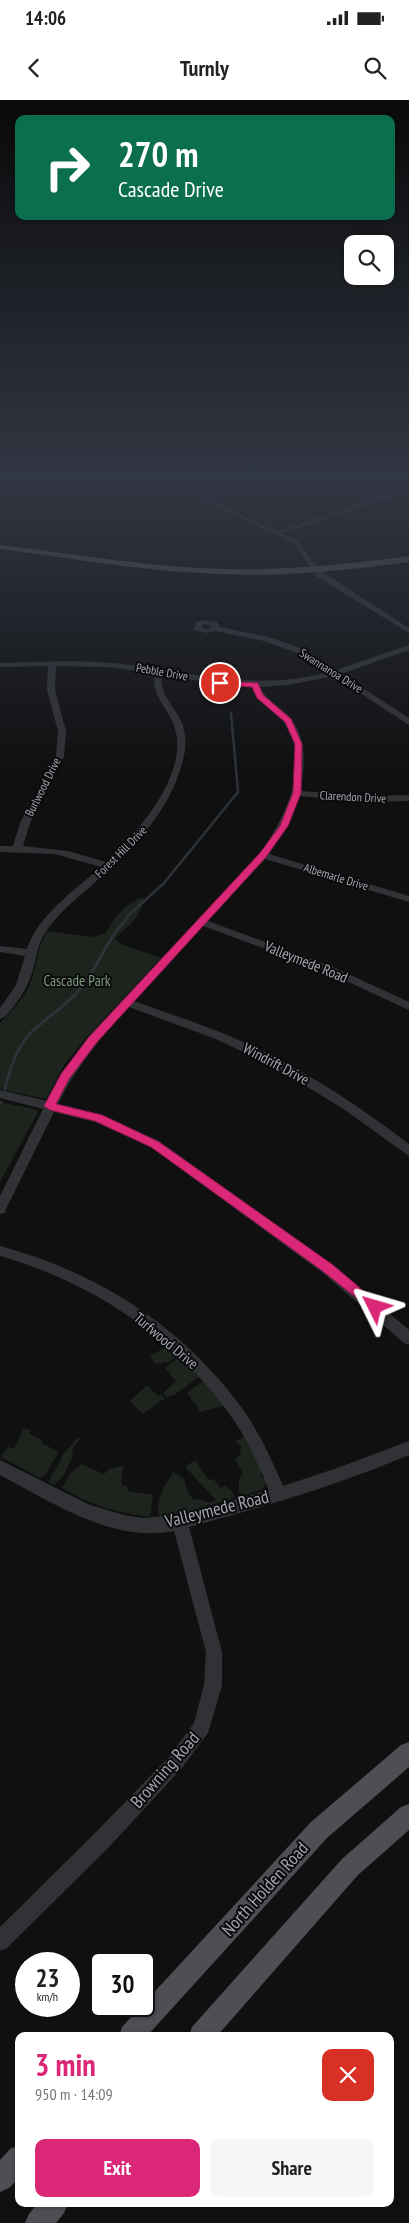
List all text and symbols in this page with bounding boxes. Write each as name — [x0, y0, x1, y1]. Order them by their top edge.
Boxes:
text: 14:06 — [25, 6, 66, 30]
icon: back — [20, 54, 48, 82]
text: Turnly — [180, 54, 229, 82]
icon: search — [361, 54, 389, 82]
text: 270 m — [118, 131, 199, 177]
icon: right — [35, 135, 100, 200]
text: Cascade Drive — [118, 175, 224, 203]
map controls — [344, 235, 394, 285]
button: search — [344, 235, 394, 285]
street label: Swannanoa Drive — [297, 645, 366, 696]
street label: Pebble Drive — [135, 660, 189, 683]
pin — [199, 662, 241, 704]
icon: arrive — [206, 669, 234, 697]
street label: Burlwood Drive — [21, 755, 64, 819]
street label: Clarendon Drive — [319, 787, 387, 806]
street label: Forest Hill Drive — [92, 823, 150, 881]
street label: Albemarle Drive — [302, 860, 370, 893]
street label: Valleymede Road — [261, 936, 351, 987]
park label: Cascade Park — [43, 971, 111, 990]
street label: Windrift Drive — [240, 1038, 312, 1089]
position arrow — [348, 1280, 400, 1332]
street label: Turfwood Drive — [130, 1308, 203, 1373]
street label: Valleymede Road — [162, 1485, 271, 1533]
street label: Browning Road — [125, 1727, 204, 1813]
street label: North Holden Road — [216, 1837, 313, 1941]
speed limit sign: 30 — [90, 1952, 155, 2017]
text: 23 — [36, 1962, 59, 1994]
text: km/h — [37, 1989, 58, 2004]
text: 3 min — [35, 2045, 96, 2084]
button: close — [322, 2049, 374, 2101]
text: 950 m · 14:09 — [35, 2084, 113, 2104]
button: Exit — [35, 2139, 200, 2197]
button: Share — [210, 2139, 374, 2197]

